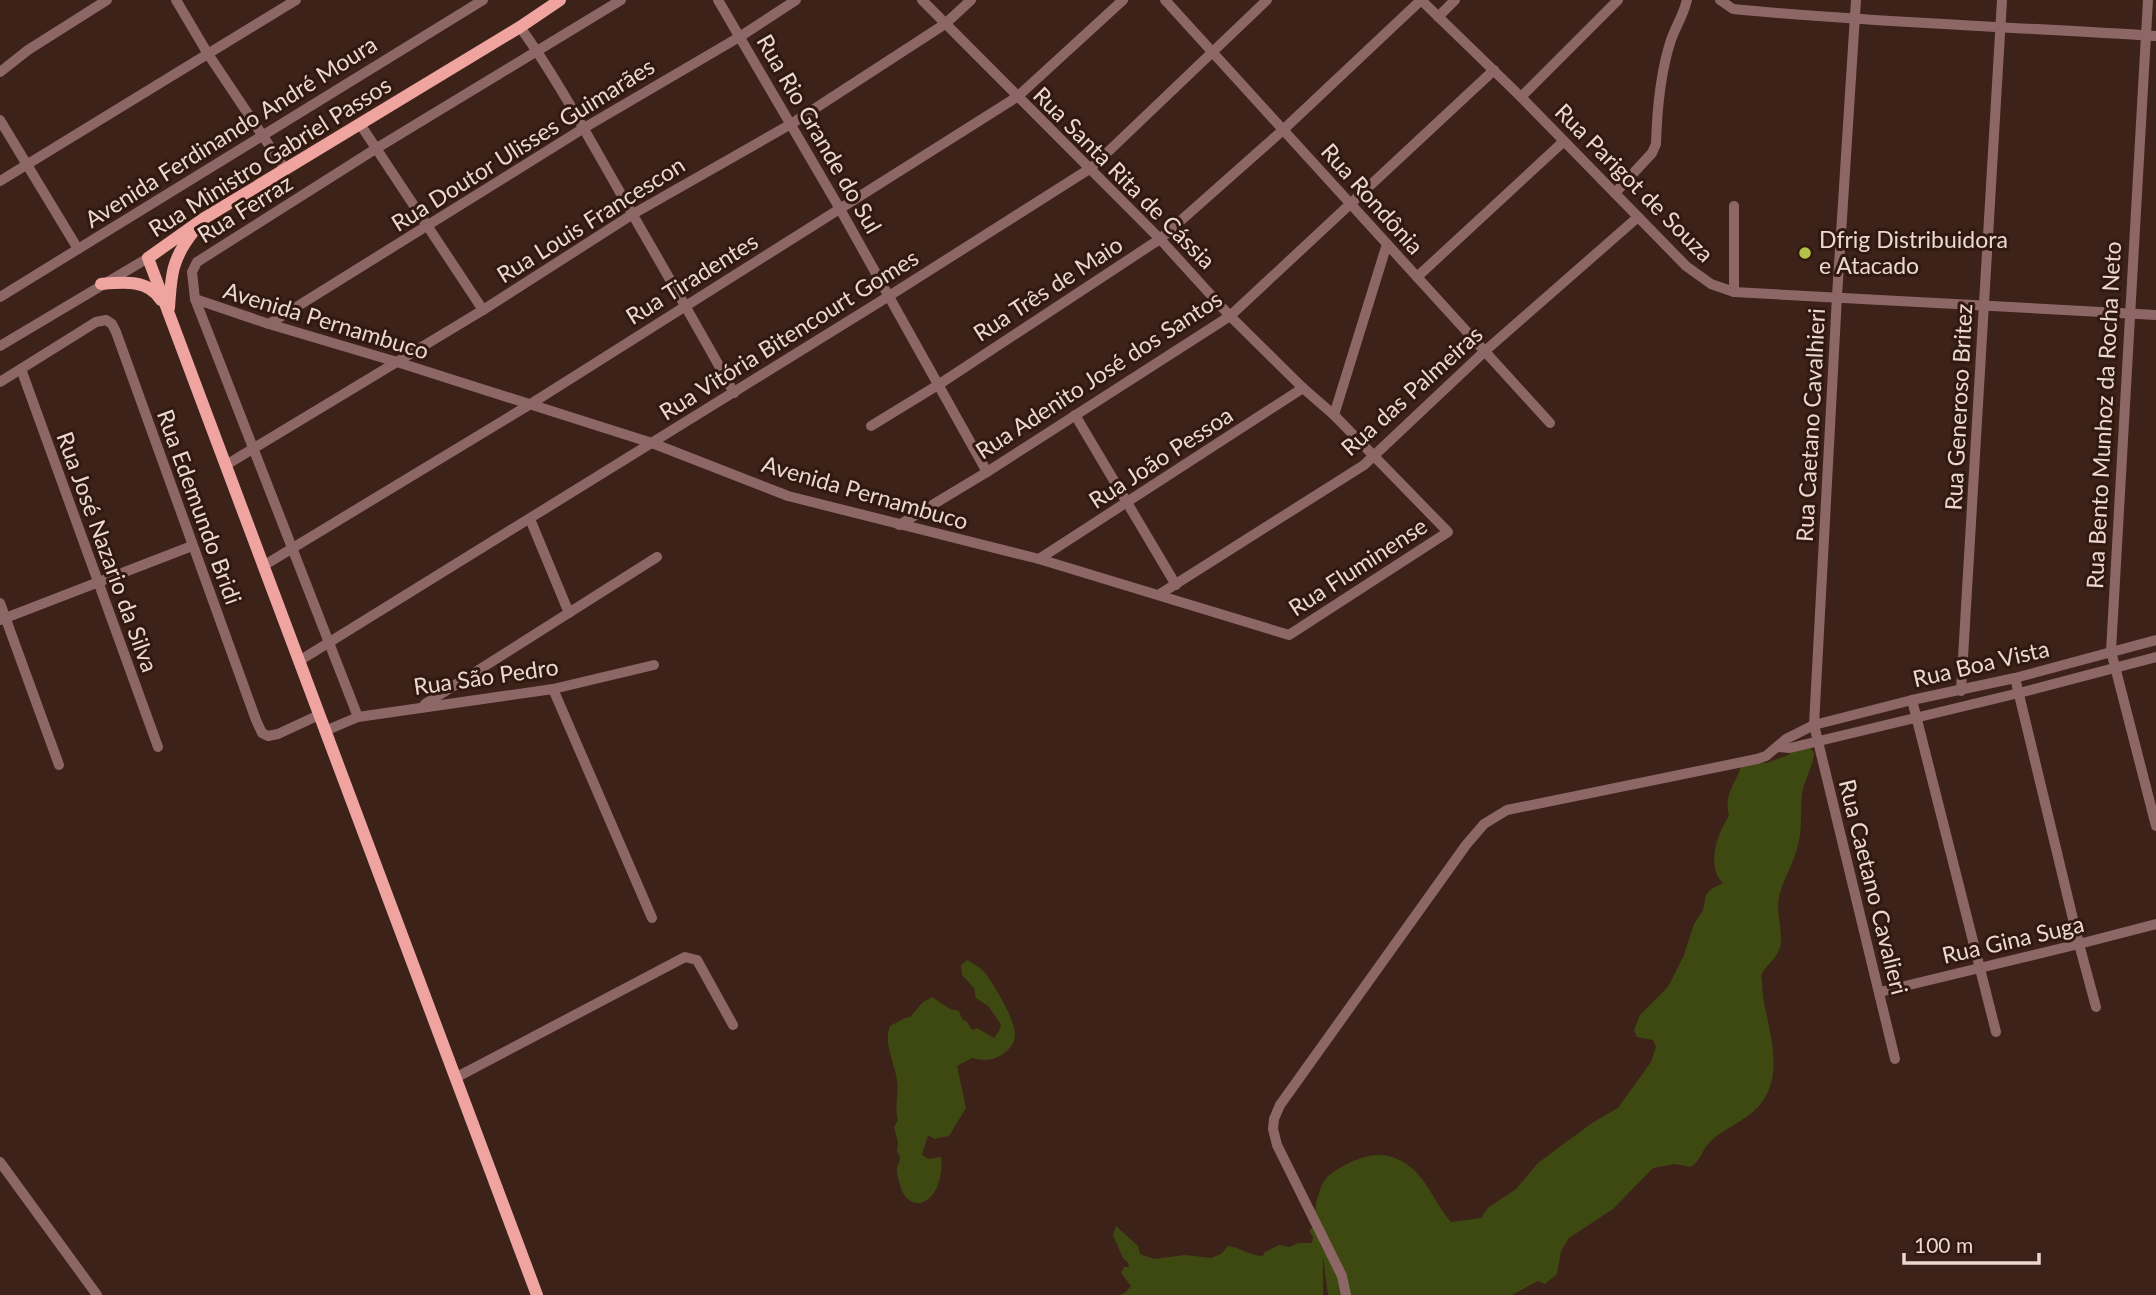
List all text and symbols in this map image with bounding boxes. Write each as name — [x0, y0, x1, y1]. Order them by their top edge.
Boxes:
street label: Avenida Ferdinando André Moura — [79, 29, 382, 233]
street label: Rua Rio Grande do Sul — [751, 29, 888, 238]
street label: Rua Doutor Ulisses Guimarães — [386, 51, 659, 237]
street label: Rua Ministro Gabriel Passos — [143, 70, 396, 242]
street label: Rua Santa Rita de Cássia — [1028, 80, 1222, 274]
street label: Rua Parigot de Souza — [1550, 97, 1720, 267]
street label: Rua Rondônia — [1316, 137, 1430, 259]
street label: Rua Louis Francescon — [491, 150, 690, 288]
street label: Rua Ferraz — [192, 168, 297, 248]
place label: Dfrig Distribuidora e Atacado — [1819, 225, 2008, 279]
street label: Rua Tiradentes — [620, 227, 763, 330]
street label: Rua Três de Maio — [968, 230, 1127, 347]
street label: Rua Bento Munhoz da Rocha Neto — [2080, 240, 2126, 589]
street label: Rua Vitória Bitencourt Gomes — [654, 243, 923, 426]
marker: Dfrig Distribuidora e Atacado — [1797, 245, 1813, 261]
street label: Avenida Pernambuco — [220, 275, 432, 365]
street label: Rua Adenito José dos Santos — [970, 284, 1227, 464]
street label: Rua Generoso Britez — [1939, 303, 1977, 511]
street label: Rua Caetano Cavalhieri — [1790, 307, 1830, 542]
street label: Rua das Palmeiras — [1335, 319, 1488, 461]
street label: Rua João Pessoa — [1083, 400, 1238, 514]
street label: Rua Edemundo Bridi — [152, 405, 248, 608]
street label: Rua José Nazario da Silva — [51, 428, 164, 676]
street label: Avenida Pernambuco — [759, 449, 972, 535]
street label: Rua Fluminense — [1283, 511, 1432, 621]
street label: Rua Boa Vista — [1910, 634, 2052, 692]
street label: Rua São Pedro — [412, 652, 560, 700]
street label: Rua Caetano Cavalieri — [1834, 776, 1914, 997]
street label: Rua Gina Suga — [1939, 909, 2087, 969]
scale bar — [1904, 1222, 2039, 1266]
text: 100 m — [1914, 1232, 1973, 1257]

